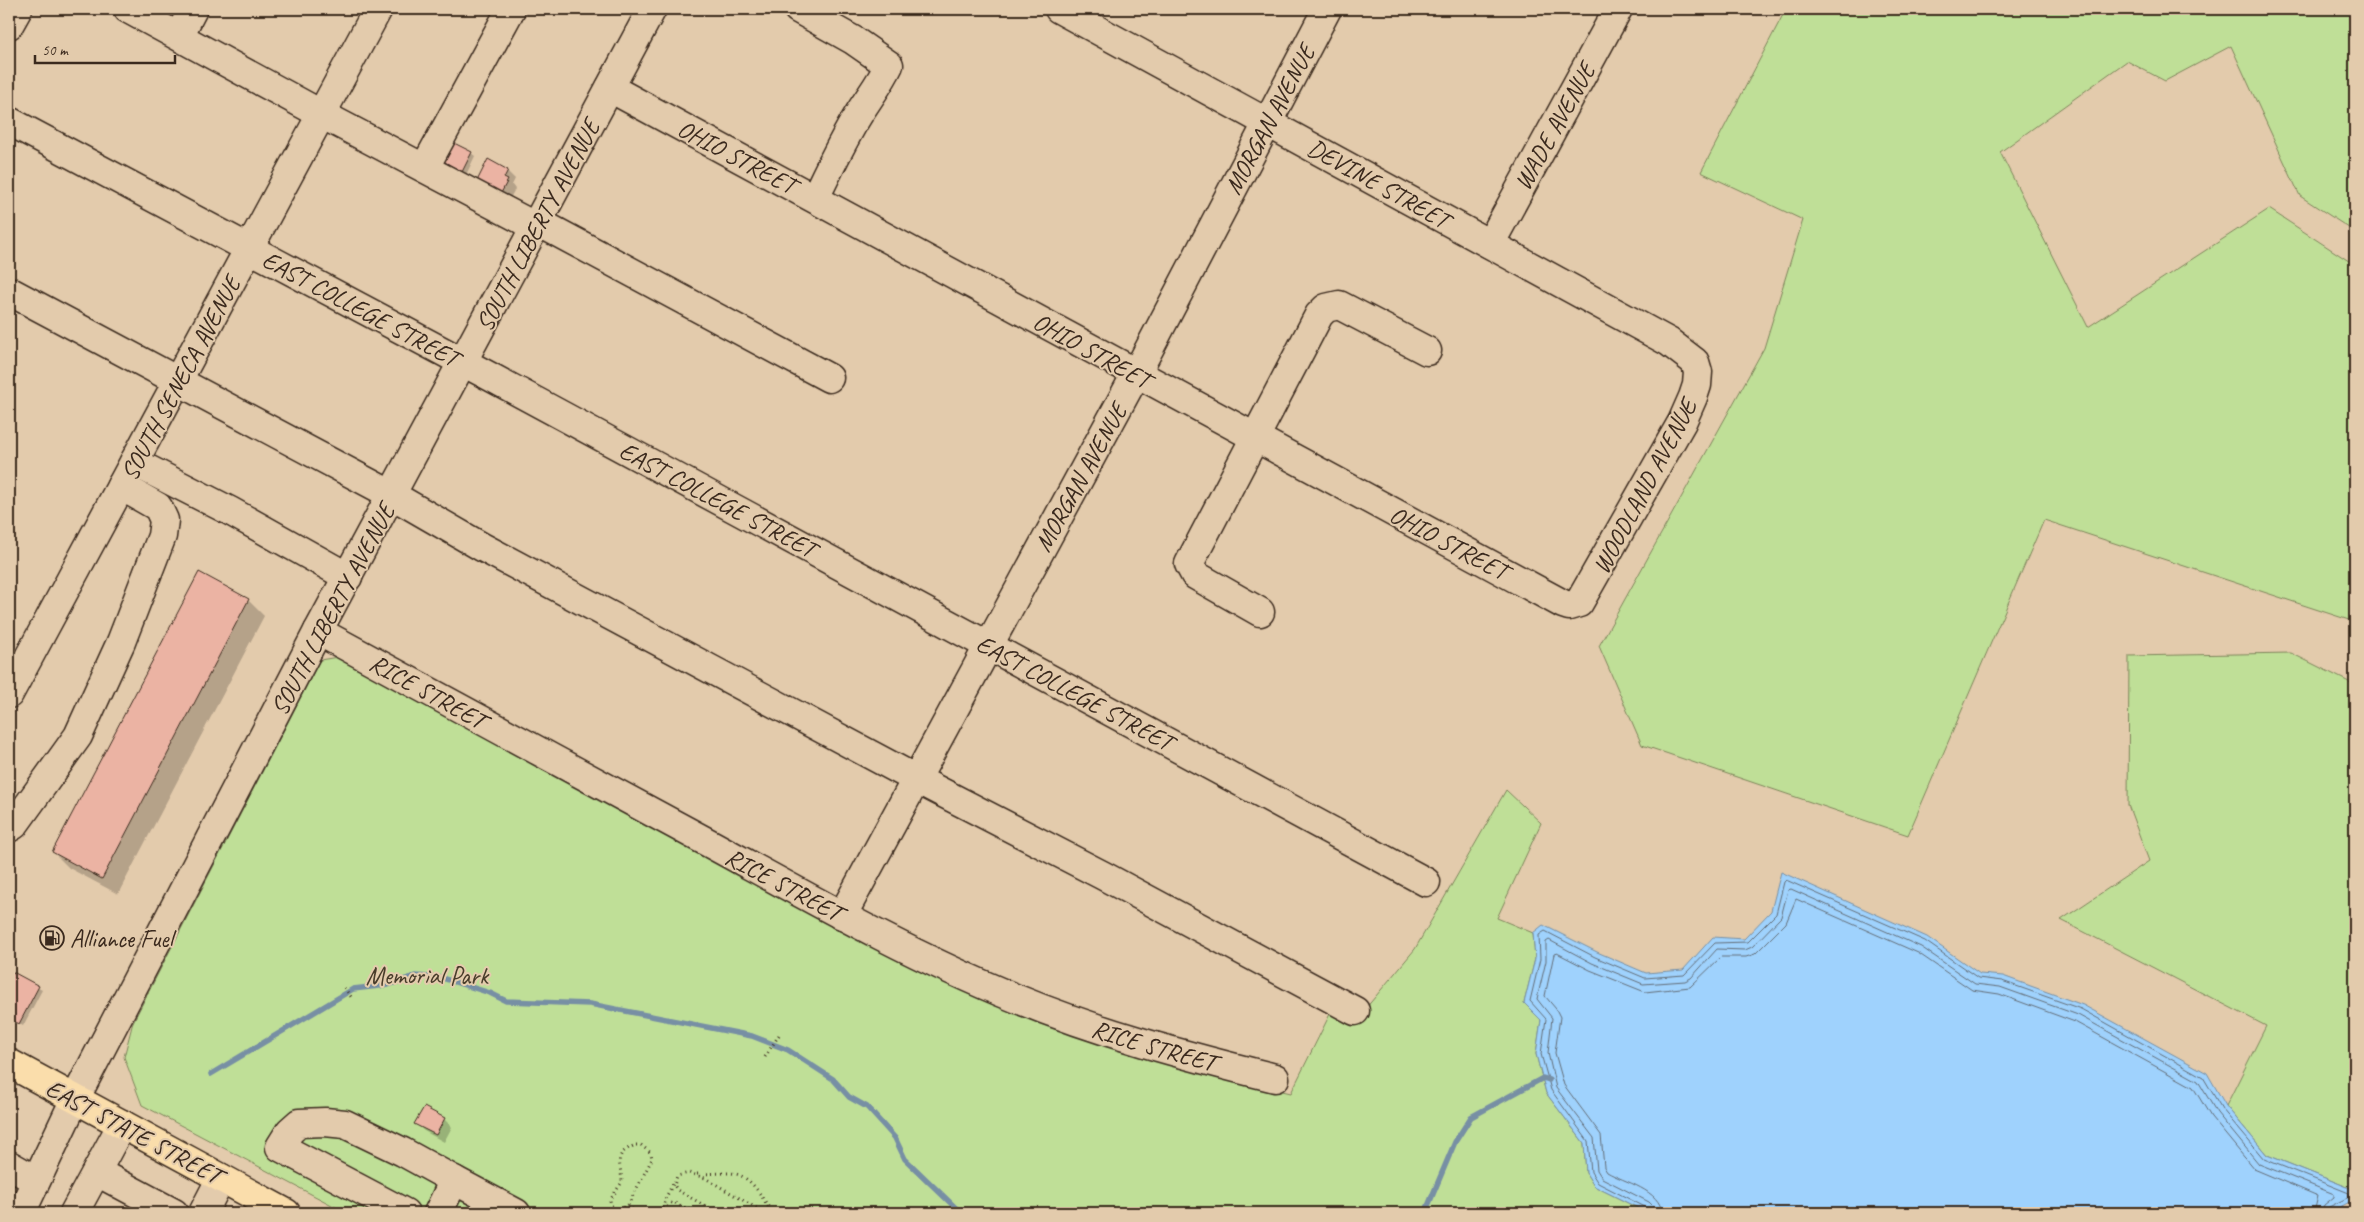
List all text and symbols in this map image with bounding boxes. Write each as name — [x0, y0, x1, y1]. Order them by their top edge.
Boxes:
scale bar — [35, 32, 175, 64]
street label: MORGAN AVENUE — [1217, 36, 1324, 200]
text: 50 m — [42, 41, 69, 60]
street label: WADE AVENUE — [1507, 54, 1605, 196]
street label: SOUTH LIBERTY AVENUE — [469, 111, 609, 337]
street label: OHIO STREET — [672, 112, 807, 204]
street label: DEVINE STREET — [1302, 132, 1460, 239]
street label: EAST COLLEGE STREET — [257, 244, 469, 377]
street label: SOUTH SENECA AVENUE — [114, 268, 250, 486]
street label: OHIO STREET — [1027, 306, 1161, 399]
street label: WOODLAND AVENUE — [1585, 391, 1706, 579]
street label: MORGAN AVENUE — [1027, 395, 1136, 557]
street label: EAST COLLEGE STREET — [614, 435, 826, 568]
street label: SOUTH LIBERTY AVENUE — [264, 495, 404, 721]
street label: OHIO STREET — [1384, 498, 1519, 590]
street label: EAST COLLEGE STREET — [971, 628, 1183, 761]
street label: RICE STREET — [364, 647, 497, 740]
street label: RICE STREET — [720, 841, 853, 932]
place label: Alliance Fuel — [70, 923, 177, 955]
fuel station icon: Alliance Fuel — [39, 925, 65, 951]
park label: Memorial Park — [366, 960, 490, 992]
street label: RICE STREET — [1088, 1013, 1226, 1081]
street label: EAST STATE STREET — [40, 1072, 233, 1195]

